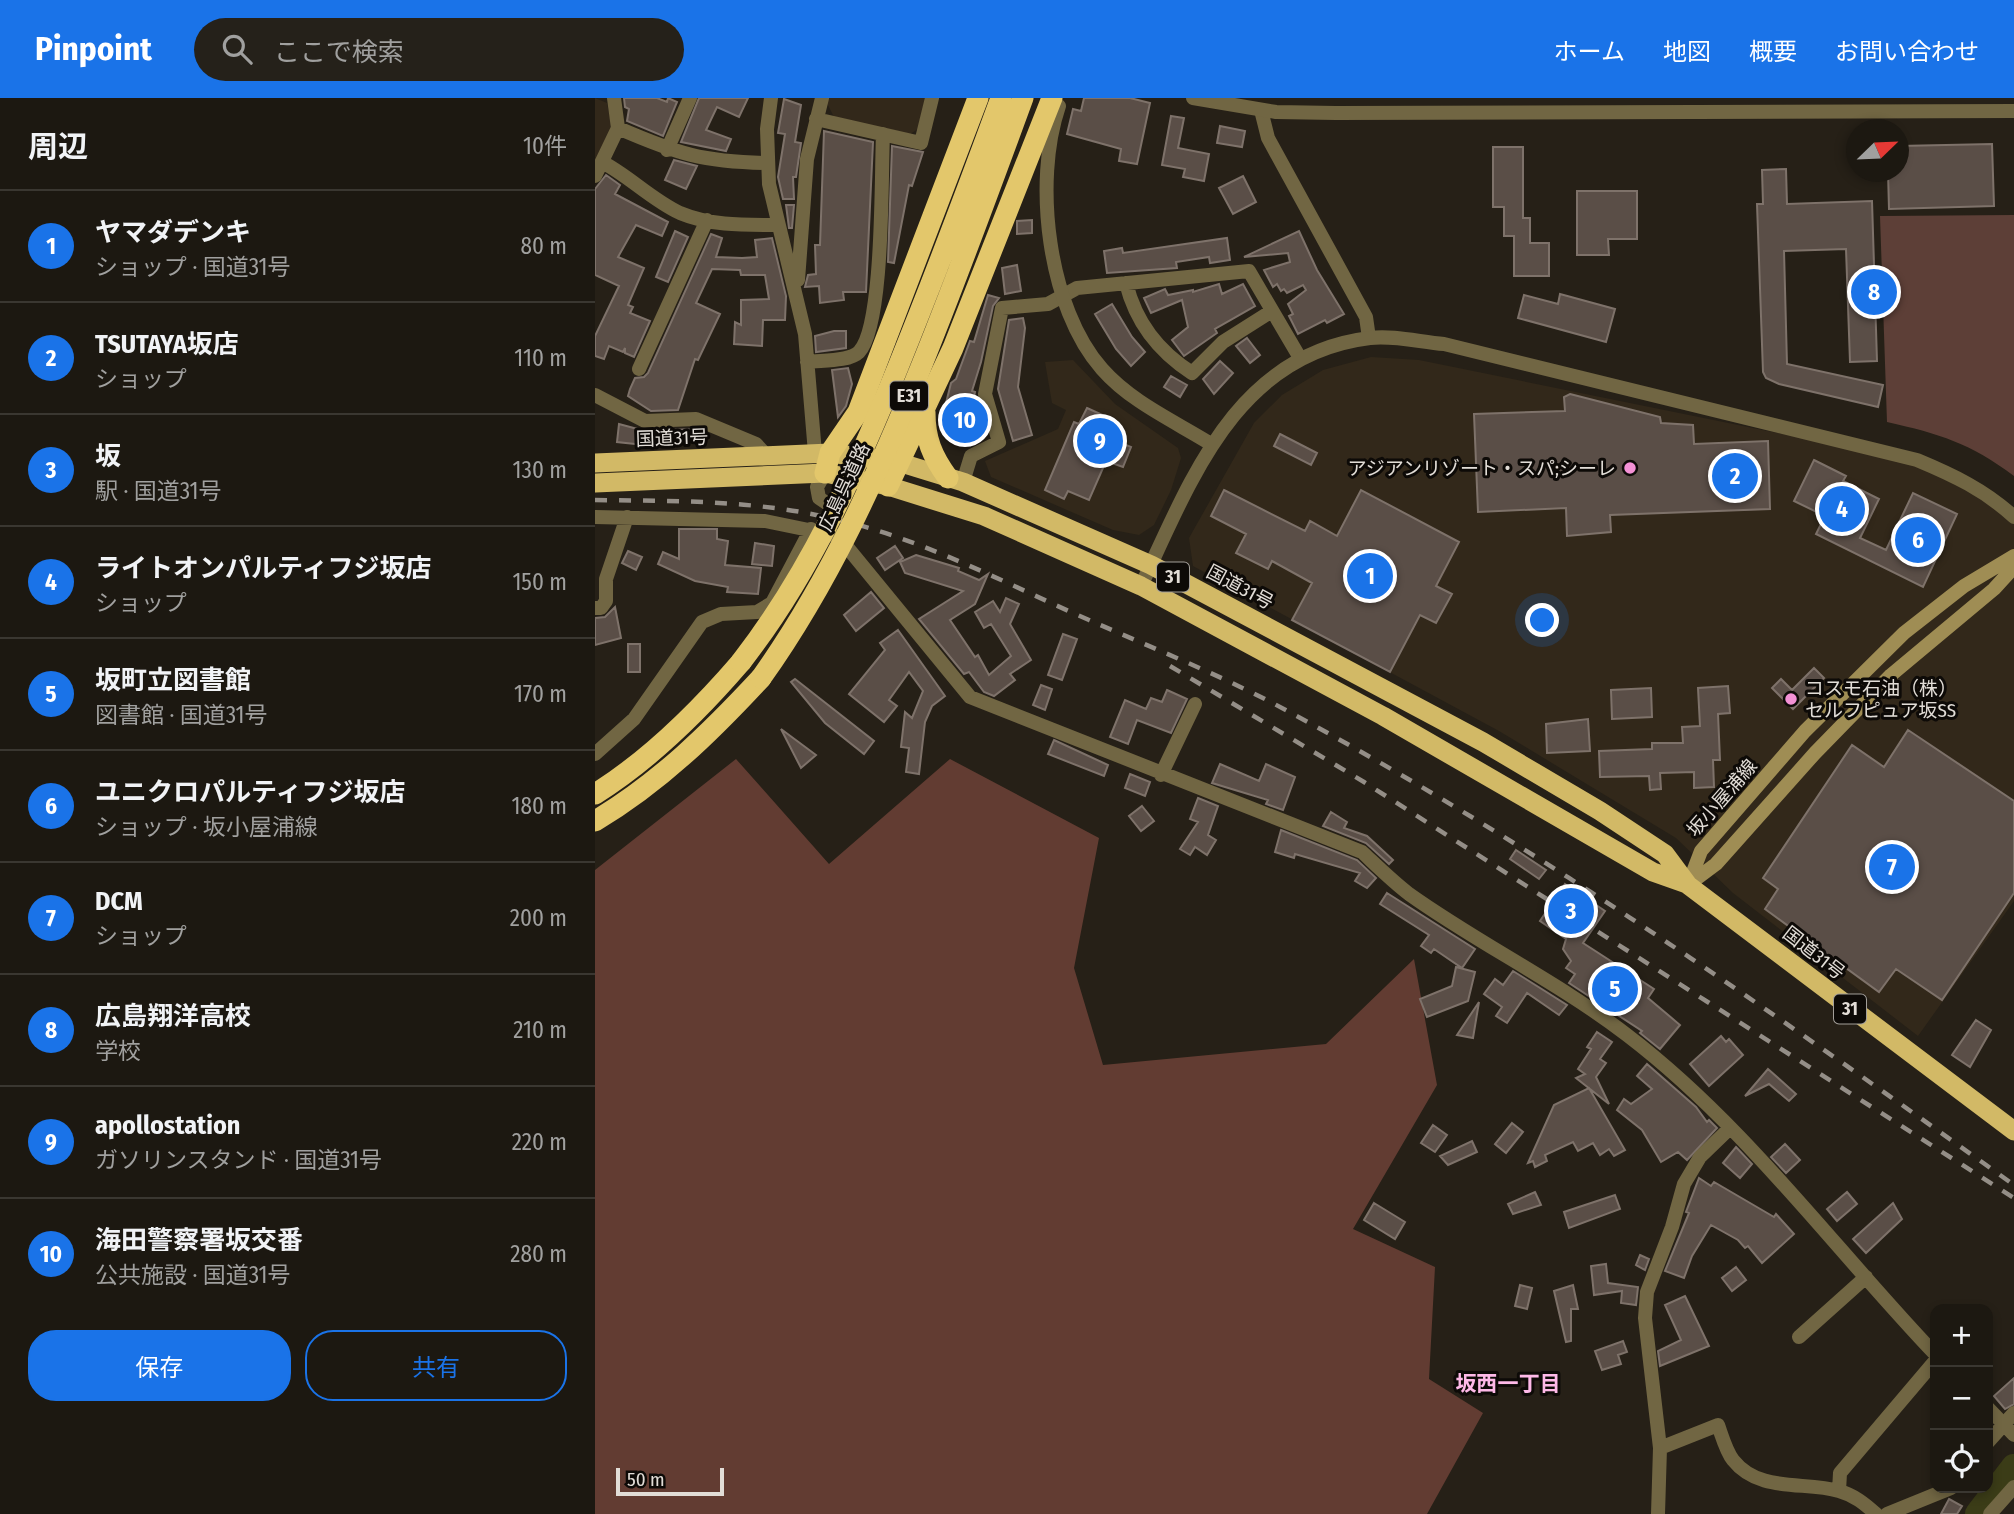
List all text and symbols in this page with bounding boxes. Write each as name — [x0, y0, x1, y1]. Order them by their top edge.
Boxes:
search box — [194, 18, 684, 81]
text: Pinpoint — [35, 29, 152, 69]
icon: search — [218, 30, 256, 68]
text: ここで検索 — [274, 37, 404, 68]
text: ホーム — [1554, 38, 1625, 66]
text: 地図 — [1663, 38, 1711, 66]
text: 概要 — [1749, 38, 1797, 66]
text: お問い合わせ — [1835, 38, 1979, 66]
north arrow — [1846, 119, 1909, 182]
text: 周辺 — [28, 129, 88, 165]
text: 10件 — [523, 132, 567, 160]
text: ヤマダデンキ — [95, 217, 251, 248]
text: 1 — [46, 232, 56, 260]
text: 80 m — [520, 232, 567, 260]
text: ショップ · 国道31号 — [95, 253, 290, 281]
pin: 8 — [1851, 266, 1897, 318]
text: TSUTAYA坂店 — [95, 329, 239, 360]
text: 2 — [46, 344, 56, 372]
text: 110 m — [514, 344, 567, 372]
text: ショップ — [95, 365, 187, 393]
road number: E31 — [890, 382, 928, 410]
pin: 10 — [942, 394, 988, 446]
pin: 9 — [1077, 415, 1123, 467]
street label: 国道31号 — [635, 425, 709, 451]
street label: 広島呉道路 — [813, 439, 875, 535]
text: 坂 — [95, 441, 121, 472]
pin: 2 — [1712, 450, 1758, 502]
text: 3 — [46, 456, 56, 484]
text: 130 m — [513, 456, 567, 484]
place label: アジアンリゾート・スパ;シーレ — [1347, 457, 1616, 480]
marker: アジアンリゾート・スパ;シーレ — [1622, 460, 1638, 476]
text: 駅 · 国道31号 — [95, 477, 221, 505]
pin: 4 — [1819, 483, 1865, 535]
pin: 6 — [1895, 514, 1941, 566]
pin: 1 — [1347, 550, 1393, 602]
text: ライトオンパルティフジ坂店 — [95, 553, 431, 584]
street label: 国道31号 — [1203, 560, 1277, 614]
road number: 31 — [1157, 562, 1189, 592]
text: 4 — [45, 568, 57, 596]
text: 150 m — [512, 568, 567, 596]
text: ショップ — [95, 589, 187, 617]
your location — [1525, 603, 1559, 637]
text: 坂町立図書館 — [95, 665, 251, 696]
place label: コスモ石油（株） セルフピュア坂SS — [1805, 677, 1957, 722]
text: 5 — [45, 680, 57, 708]
text: 170 m — [514, 680, 567, 708]
marker: コスモ石油（株） セルフピュア坂SS — [1783, 691, 1799, 707]
text: 図書館 · 国道31号 — [95, 701, 267, 729]
street label: 坂小屋浦線 — [1682, 755, 1762, 841]
text: ユニクロパルティフジ坂店 — [95, 777, 405, 808]
text: 6 — [45, 792, 57, 820]
text: 180 m — [511, 792, 567, 820]
text: ショップ · 坂小屋浦線 — [95, 813, 318, 841]
pin: 7 — [1869, 841, 1915, 893]
pin: 3 — [1548, 885, 1594, 937]
text: DCM — [95, 886, 143, 917]
text: 7 — [46, 904, 56, 932]
text: 200 m — [510, 904, 567, 932]
text: ショップ — [95, 922, 187, 950]
street label: 国道31号 — [1778, 922, 1850, 984]
pin: 5 — [1592, 963, 1638, 1015]
road number: 31 — [1834, 994, 1866, 1024]
text: 広島翔洋高校 — [95, 1001, 251, 1032]
text: 8 — [45, 1016, 57, 1044]
text: 210 m — [513, 1016, 567, 1044]
text: 学校 — [95, 1037, 141, 1065]
text: apollostation — [95, 1110, 240, 1141]
text: 9 — [45, 1128, 57, 1156]
text: 220 m — [512, 1128, 567, 1156]
text: ガソリンスタンド · 国道31号 — [95, 1146, 382, 1174]
text: 海田警察署坂交番 — [95, 1225, 303, 1256]
text: 10 — [40, 1240, 62, 1268]
text: 280 m — [510, 1240, 567, 1268]
text: 公共施設 · 国道31号 — [95, 1261, 290, 1289]
map controls — [1930, 1304, 1993, 1493]
button: + — [1930, 1304, 1993, 1367]
button: 保存 — [28, 1330, 291, 1401]
button: 共有 — [305, 1330, 567, 1401]
button: − — [1930, 1367, 1993, 1430]
district label: 坂西一丁目 — [1456, 1371, 1561, 1397]
button: locate — [1930, 1430, 1993, 1493]
scale bar — [616, 1465, 725, 1497]
text: 50 m — [627, 1468, 665, 1491]

